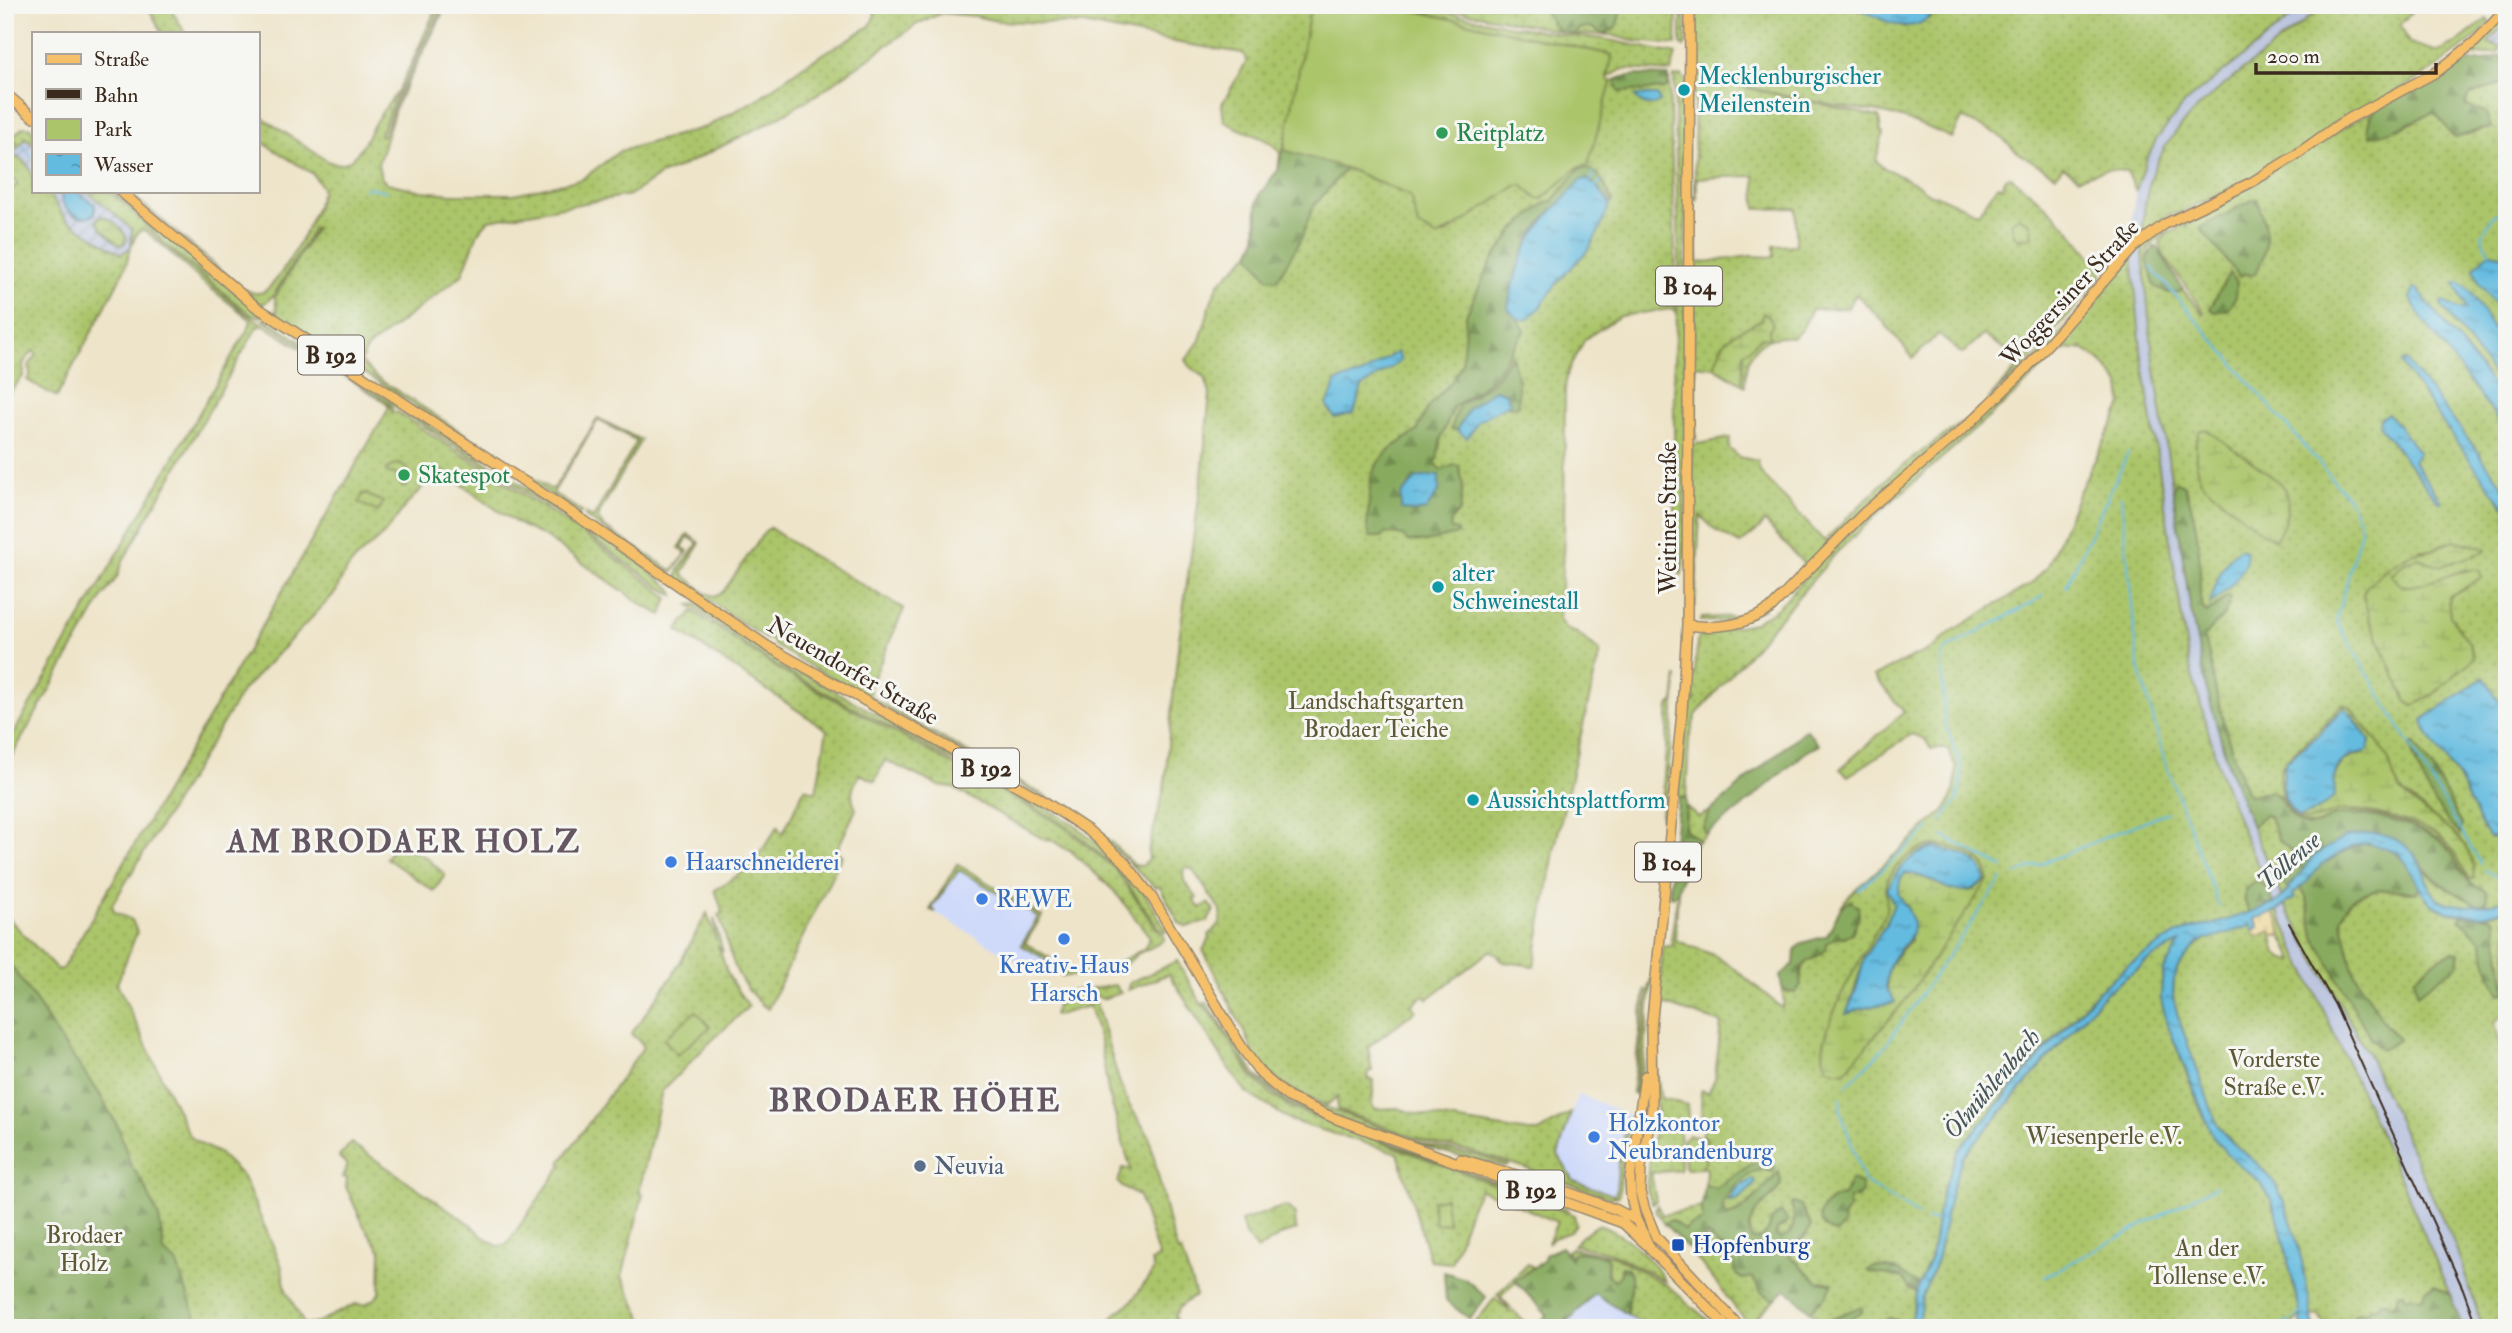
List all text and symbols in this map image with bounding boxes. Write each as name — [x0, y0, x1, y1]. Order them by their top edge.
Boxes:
legend — [32, 32, 259, 192]
scale bar — [2256, 32, 2437, 76]
text: 200 m — [2267, 43, 2320, 70]
text: Straße — [94, 46, 149, 73]
place label: Mecklenburgischer Meilenstein — [1698, 61, 1881, 120]
text: Bahn — [94, 82, 138, 109]
marker: Mecklenburgischer Meilenstein — [1676, 82, 1692, 98]
text: Park — [94, 116, 132, 143]
place label: Reitplatz — [1456, 118, 1545, 149]
marker: Reitplatz — [1434, 125, 1450, 141]
text: Wasser — [93, 152, 153, 179]
street label: Woggersiner Straße — [1993, 213, 2146, 374]
road number: B 104 — [1656, 266, 1722, 306]
road number: B 192 — [298, 336, 364, 374]
street label: Weitiner Straße — [1653, 442, 1684, 595]
place label: Skatespot — [418, 460, 510, 491]
marker: Skatespot — [396, 467, 412, 483]
place label: alter Schweinestall — [1452, 558, 1579, 617]
marker: alter Schweinestall — [1430, 579, 1446, 595]
street label: Neuendorfer Straße — [762, 609, 944, 733]
park label: Landschaftsgarten Brodaer Teiche — [1288, 686, 1464, 745]
road number: B 192 — [953, 748, 1019, 788]
place label: Aussichtsplattform — [1486, 785, 1666, 816]
marker: Aussichtsplattform — [1465, 792, 1481, 808]
district label: AM BRODAER HOLZ — [225, 822, 581, 862]
water label: Tollense — [2251, 824, 2328, 897]
road number: B 104 — [1635, 842, 1701, 882]
place label: Haarschneiderei — [685, 847, 840, 878]
marker: Haarschneiderei — [663, 854, 679, 870]
place label: REWE — [996, 884, 1072, 915]
marker: REWE — [974, 891, 990, 907]
marker: Kreativ-Haus Harsch — [1056, 931, 1072, 947]
place label: Kreativ-Haus Harsch — [999, 950, 1129, 1009]
water label: Ölmühlenbach — [1936, 1021, 2048, 1146]
park label: Vorderste Straße e.V. — [2223, 1044, 2325, 1103]
district label: BRODAER HÖHE — [769, 1081, 1061, 1121]
place label: Holzkontor Neubrandenburg — [1608, 1108, 1774, 1167]
park label: Wiesenperle e.V. — [2025, 1121, 2182, 1152]
marker: Holzkontor Neubrandenburg — [1586, 1129, 1602, 1145]
place label: Neuvia — [934, 1151, 1005, 1182]
marker: Neuvia — [912, 1158, 928, 1174]
road number: B 192 — [1498, 1170, 1564, 1210]
park label: Brodaer Holz — [46, 1220, 122, 1279]
place label: Hopfenburg — [1692, 1230, 1811, 1261]
park label: An der Tollense e.V. — [2148, 1233, 2266, 1292]
marker: Hopfenburg — [1670, 1237, 1686, 1253]

